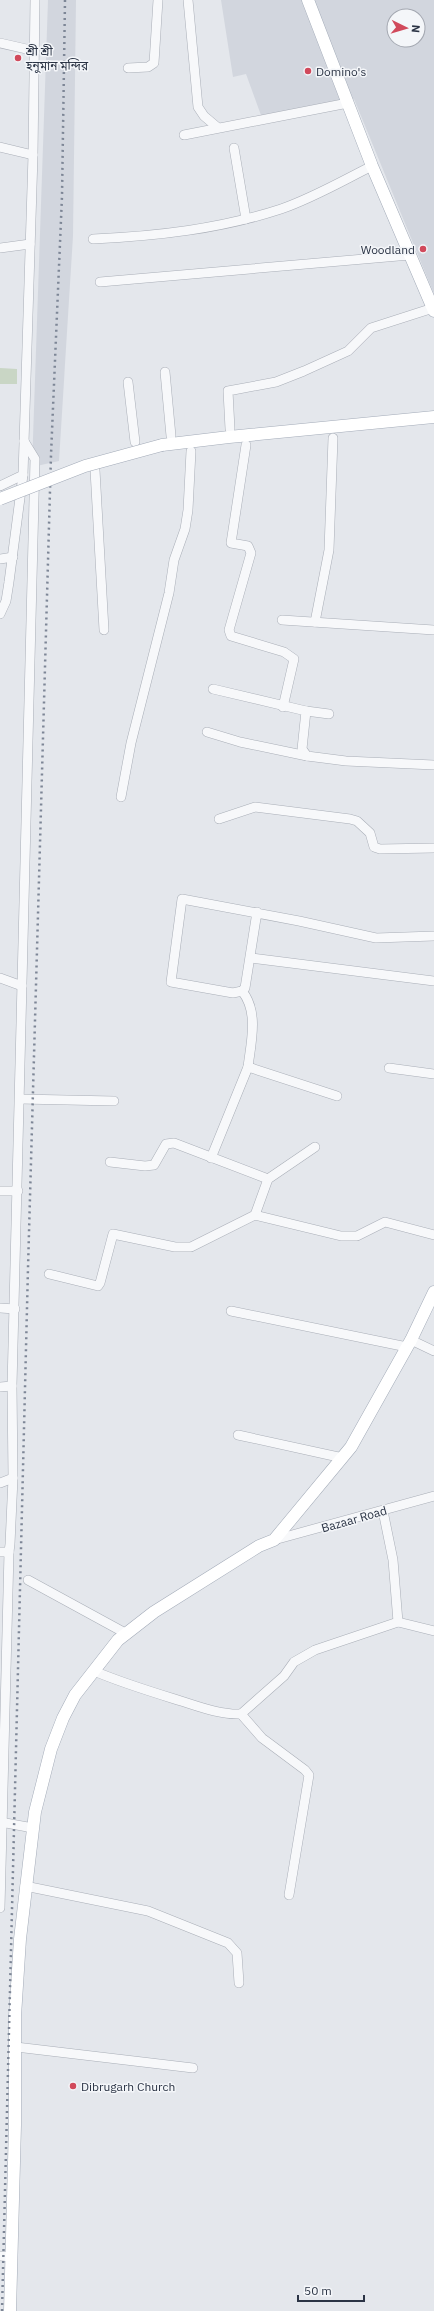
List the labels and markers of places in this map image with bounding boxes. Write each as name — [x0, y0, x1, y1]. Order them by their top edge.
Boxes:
place label: শ্রী শ্রী হনুমান মন্দির — [25, 44, 89, 74]
marker: শ্রী শ্রী হনুমান মন্দির — [13, 53, 23, 63]
place label: Domino's — [316, 64, 366, 79]
marker: Domino's — [303, 66, 313, 76]
place label: Woodland — [361, 242, 415, 257]
marker: Woodland — [418, 244, 428, 254]
place label: Dibrugarh Church — [81, 2079, 175, 2094]
marker: Dibrugarh Church — [68, 2081, 78, 2091]

